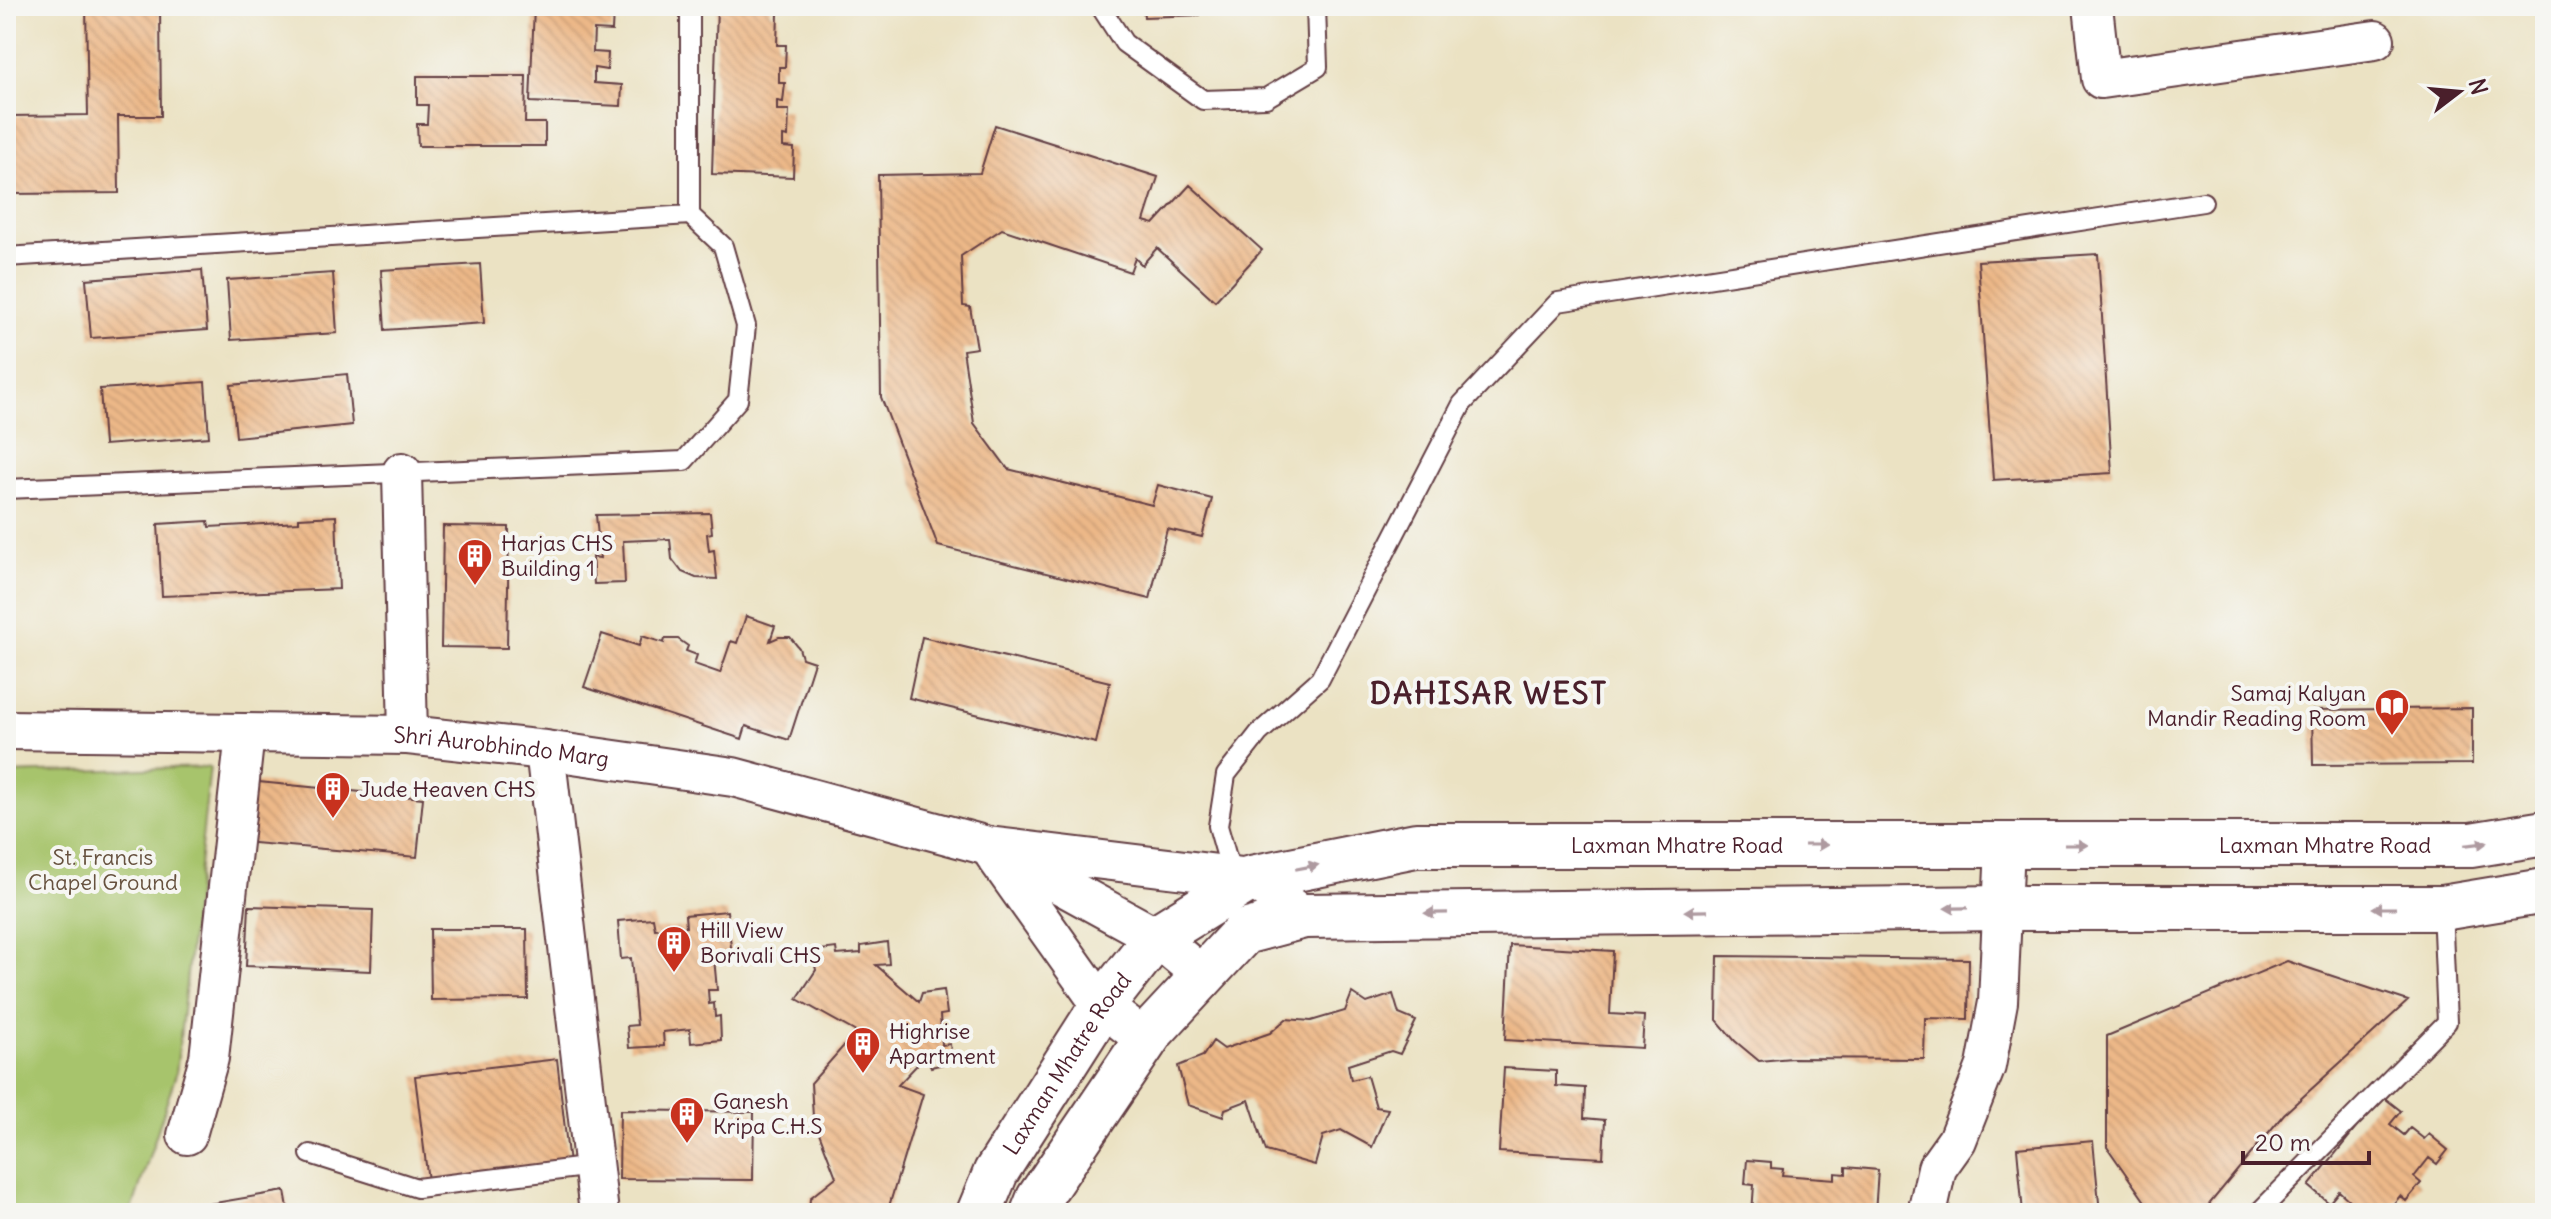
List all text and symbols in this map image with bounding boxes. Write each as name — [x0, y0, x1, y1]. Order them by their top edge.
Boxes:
north arrow — [2419, 52, 2499, 132]
text: N — [2463, 75, 2494, 98]
place label: Harjas CHS Building 1 — [501, 529, 613, 582]
building icon: Harjas CHS Building 1 — [456, 537, 494, 587]
district label: DAHISAR WEST — [1370, 674, 1608, 712]
place label: Samaj Kalyan Mandir Reading Room — [2147, 679, 2366, 732]
library icon: Samaj Kalyan Mandir Reading Room — [2373, 687, 2411, 737]
street label: Shri Aurobhindo Marg — [393, 721, 611, 773]
building icon: Jude Heaven CHS — [314, 770, 352, 820]
place label: Jude Heaven CHS — [359, 775, 536, 803]
street label: Laxman Mhatre Road — [1571, 831, 1783, 859]
street label: Laxman Mhatre Road — [2219, 831, 2431, 859]
one-way arrow — [2464, 837, 2489, 850]
one-way arrow — [1804, 839, 1829, 851]
one-way arrow — [2064, 839, 2089, 851]
park label: St. Francis Chapel Ground — [28, 843, 178, 896]
one-way arrow — [1294, 860, 1319, 872]
one-way arrow — [1943, 902, 1968, 915]
one-way arrow — [2371, 902, 2396, 914]
one-way arrow — [1683, 905, 1708, 917]
one-way arrow — [1423, 907, 1448, 920]
place label: Hill View Borivali CHS — [700, 916, 821, 969]
building icon: Hill View Borivali CHS — [655, 924, 693, 974]
street label: Laxman Mhatre Road — [997, 967, 1137, 1160]
place label: Highrise Apartment — [889, 1017, 996, 1070]
building icon: Highrise Apartment — [844, 1025, 882, 1075]
place label: Ganesh Kripa C.H.S — [713, 1087, 822, 1140]
building icon: Ganesh Kripa C.H.S — [668, 1095, 706, 1145]
scale bar — [2243, 1115, 2369, 1165]
text: 20 m — [2255, 1127, 2311, 1157]

